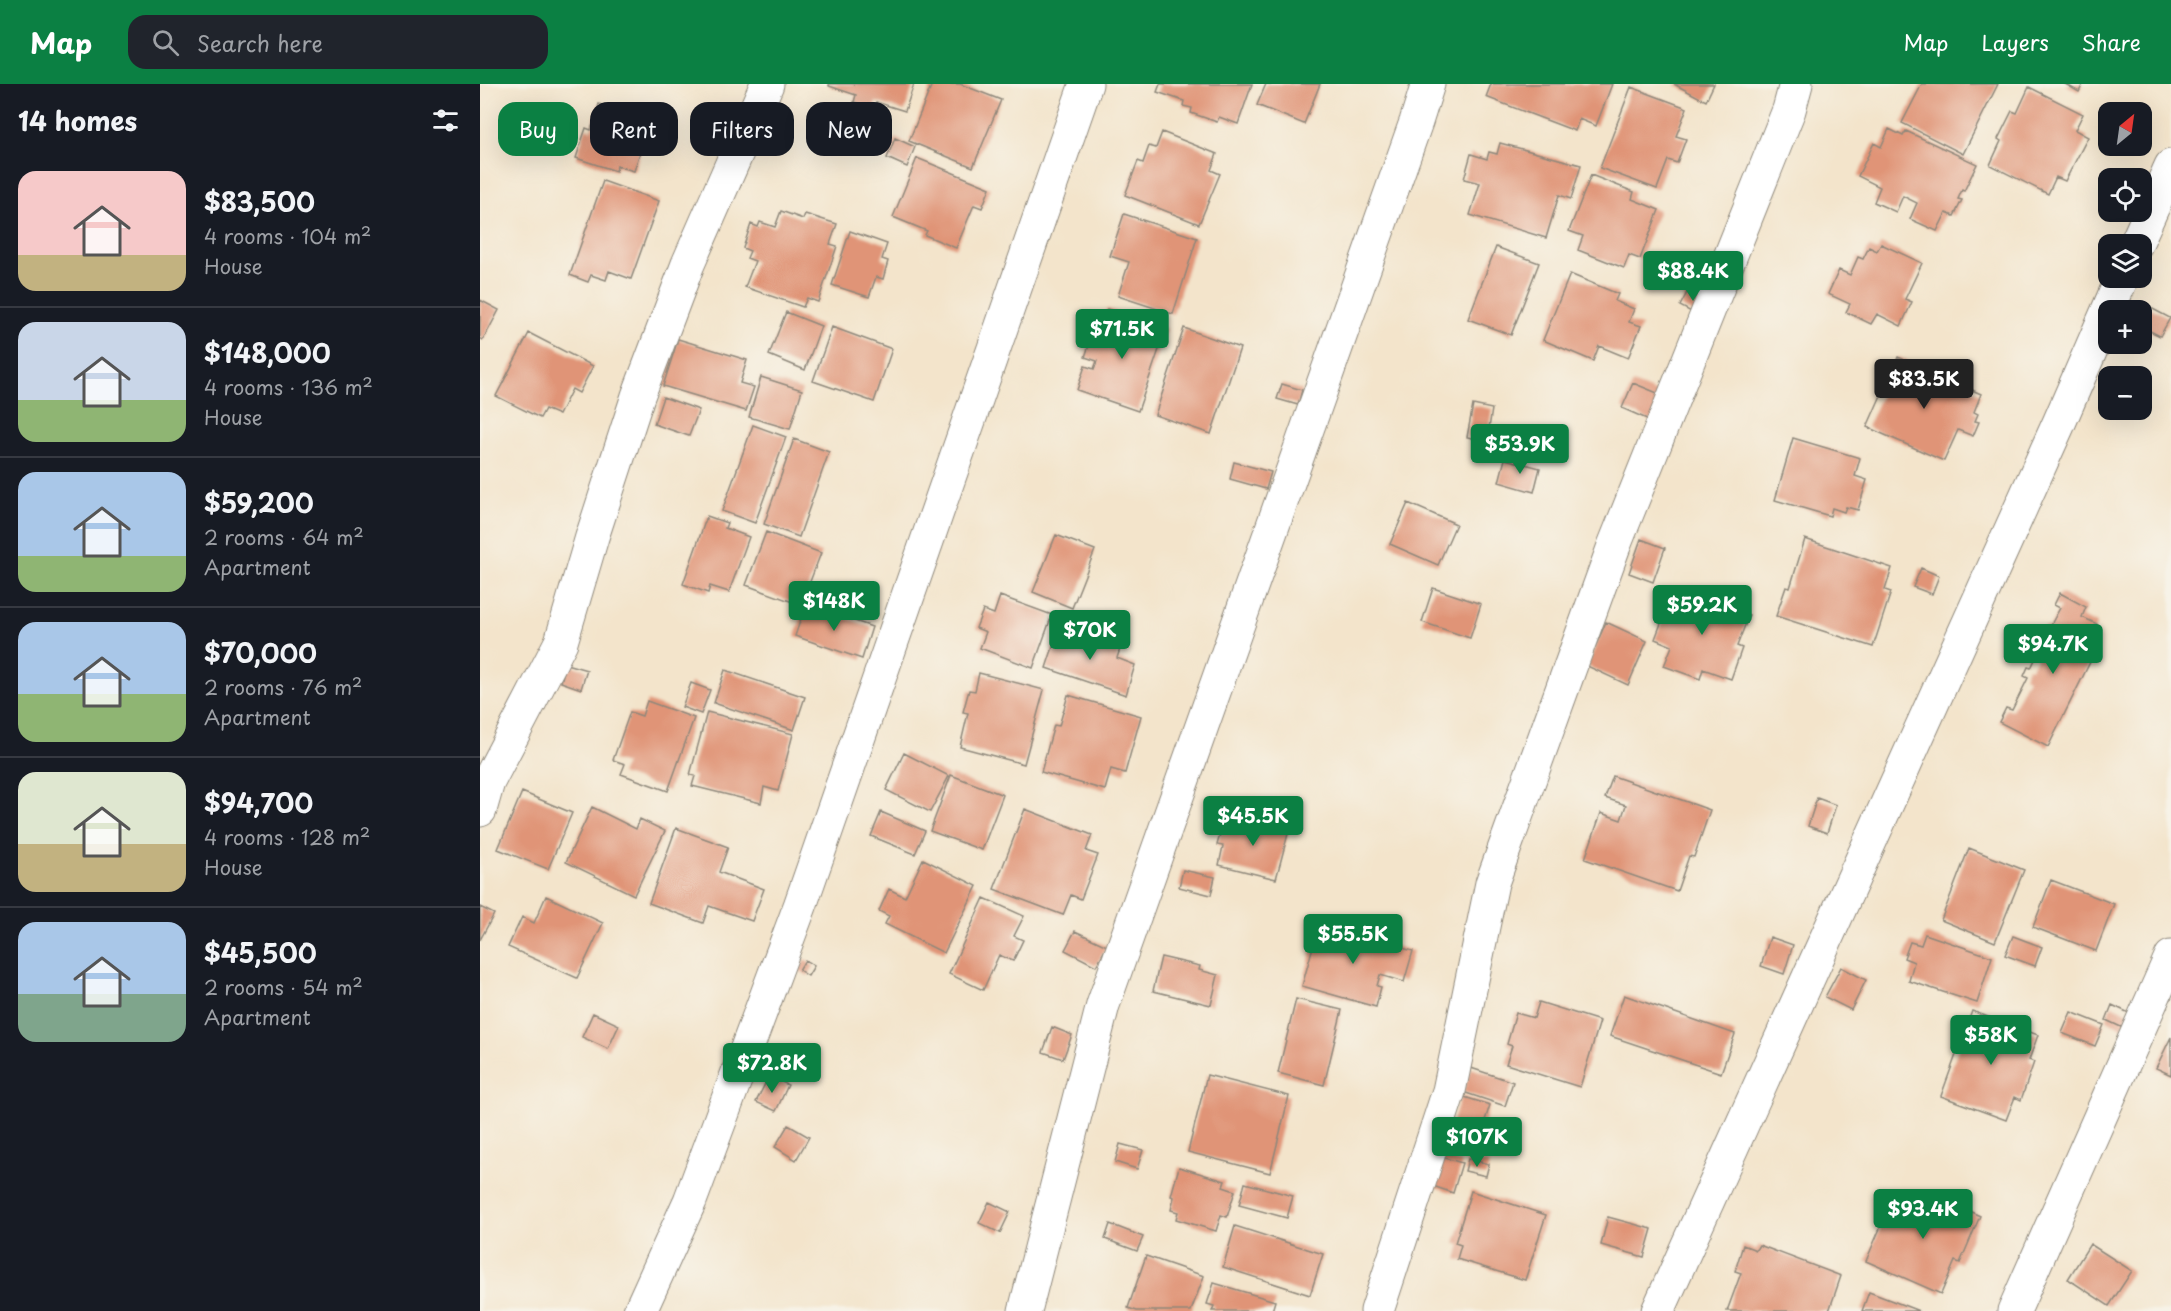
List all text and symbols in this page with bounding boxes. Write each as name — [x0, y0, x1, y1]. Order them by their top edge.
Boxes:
search box — [128, 15, 548, 69]
text: Map — [30, 21, 92, 64]
icon: search — [149, 26, 182, 59]
text: Search here — [197, 26, 323, 59]
text: Map — [1904, 26, 1948, 58]
text: Layers — [1981, 26, 2049, 58]
text: Share — [2082, 26, 2141, 58]
text: 14 homes — [18, 101, 137, 140]
chip: Buy — [498, 102, 578, 156]
chip: Rent — [590, 102, 678, 156]
chip: Filters — [690, 102, 794, 156]
chip: New — [806, 102, 892, 156]
north arrow — [2098, 102, 2152, 156]
map controls — [2098, 102, 2152, 420]
icon: filters — [429, 104, 462, 137]
button: locate — [2098, 168, 2152, 222]
text: $83,500 — [204, 182, 315, 221]
icon: home — [66, 195, 138, 267]
text: 4 rooms · 104 m² — [204, 221, 371, 251]
button: layers — [2098, 234, 2152, 288]
text: House — [204, 251, 263, 281]
pin: $88.4K — [1644, 251, 1742, 302]
text: $88.4K — [1657, 255, 1729, 285]
button: + — [2098, 300, 2152, 354]
pin: $71.5K — [1073, 309, 1171, 360]
text: $71.5K — [1090, 313, 1154, 343]
text: $148,000 — [204, 333, 331, 372]
icon: home — [66, 346, 138, 418]
pin: $83.5K — [1875, 359, 1973, 410]
text: $83.5K — [1888, 363, 1960, 393]
button: − — [2098, 366, 2152, 420]
text: 4 rooms · 136 m² — [204, 372, 373, 402]
text: House — [204, 402, 263, 432]
pin: $53.9K — [1471, 424, 1569, 475]
text: $53.9K — [1485, 428, 1555, 458]
text: $59,200 — [204, 483, 314, 522]
icon: home — [66, 496, 138, 568]
text: 2 rooms · 64 m² — [204, 522, 364, 552]
text: Apartment — [204, 552, 311, 582]
pin: $148K — [792, 581, 876, 632]
text: $148K — [803, 585, 865, 615]
pin: $59.2K — [1653, 585, 1751, 636]
text: $59.2K — [1667, 589, 1737, 619]
pin: $70K — [1054, 610, 1126, 661]
text: $70K — [1063, 614, 1117, 644]
pin: $94.7K — [2004, 624, 2102, 675]
text: $94.7K — [2018, 628, 2088, 658]
text: $70,000 — [204, 633, 317, 672]
icon: home — [66, 646, 138, 718]
text: 2 rooms · 76 m² — [204, 672, 362, 702]
text: Apartment — [204, 702, 311, 732]
text: $94,700 — [204, 783, 313, 822]
icon: home — [66, 796, 138, 868]
pin: $45.5K — [1204, 796, 1302, 847]
text: $45.5K — [1217, 800, 1289, 830]
text: 4 rooms · 128 m² — [204, 822, 370, 852]
text: House — [204, 852, 263, 882]
pin: $55.5K — [1304, 914, 1402, 965]
text: $55.5K — [1318, 918, 1388, 948]
text: $45,500 — [204, 933, 317, 972]
icon: home — [66, 946, 138, 1018]
text: 2 rooms · 54 m² — [204, 972, 363, 1002]
text: Apartment — [204, 1002, 311, 1032]
pin: $58K — [1955, 1015, 2027, 1066]
text: $58K — [1964, 1019, 2018, 1049]
pin: $72.8K — [723, 1043, 821, 1094]
text: $72.8K — [737, 1047, 807, 1077]
pin: $107K — [1435, 1117, 1519, 1168]
text: $107K — [1446, 1121, 1508, 1151]
pin: $93.4K — [1874, 1189, 1972, 1240]
text: $93.4K — [1888, 1193, 1958, 1223]

